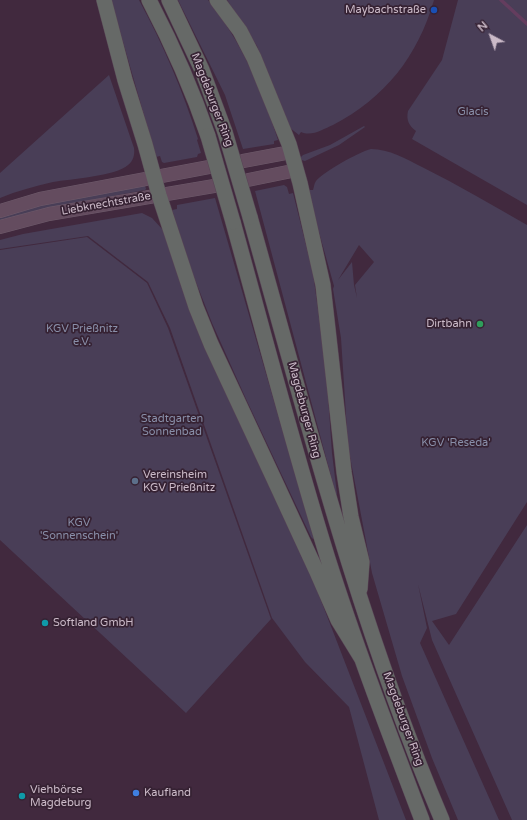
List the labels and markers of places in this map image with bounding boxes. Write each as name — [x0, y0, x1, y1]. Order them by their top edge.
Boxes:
place label: Maybachstraße — [345, 3, 426, 17]
marker: Maybachstraße — [429, 5, 439, 15]
place label: Dirtbahn — [426, 317, 472, 331]
marker: Dirtbahn — [475, 319, 485, 329]
place label: Vereinsheim KGV Prießnitz — [143, 468, 215, 494]
marker: Vereinsheim KGV Prießnitz — [130, 476, 140, 486]
place label: Softland GmbH — [53, 616, 134, 630]
marker: Softland GmbH — [40, 618, 50, 628]
place label: Viehbörse Magdeburg — [30, 783, 92, 809]
place label: Kaufland — [144, 786, 191, 800]
marker: Kaufland — [131, 788, 141, 798]
marker: Viehbörse Magdeburg — [17, 791, 27, 801]

